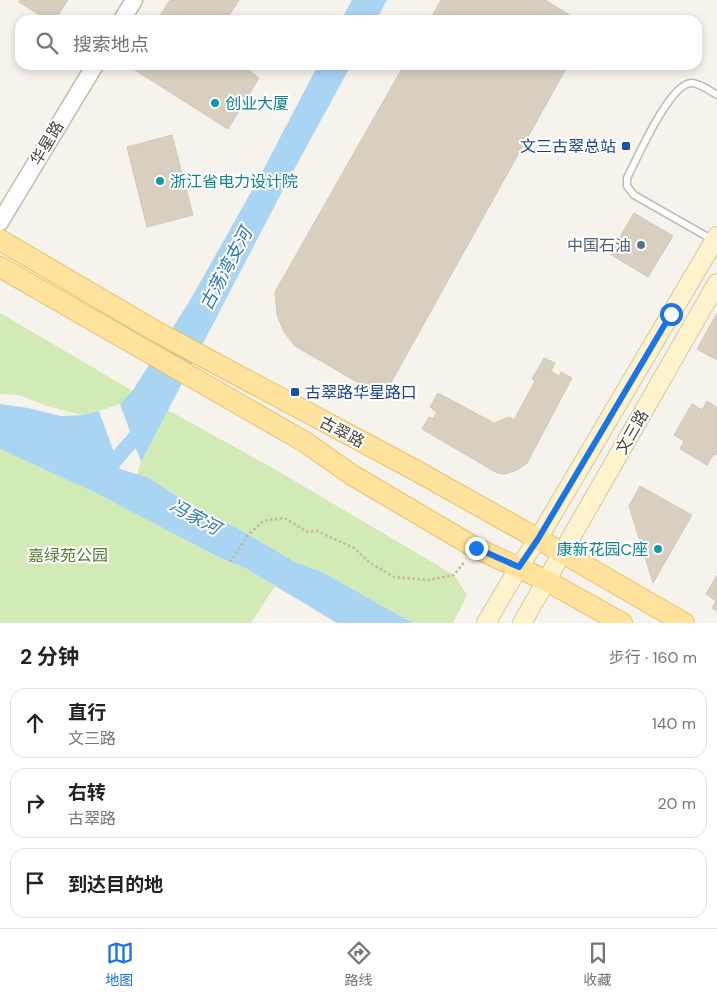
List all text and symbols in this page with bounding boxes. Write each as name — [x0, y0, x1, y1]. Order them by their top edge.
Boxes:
search box — [15, 15, 702, 70]
icon: search — [33, 29, 61, 57]
text: 搜索地点 — [73, 32, 149, 57]
place label: 创业大厦 — [225, 93, 289, 114]
marker: 创业大厦 — [209, 97, 221, 109]
street label: 华星路 — [26, 117, 68, 169]
place label: 文三古翠总站 — [520, 136, 616, 157]
marker: 文三古翠总站 — [620, 140, 632, 152]
place label: 浙江省电力设计院 — [170, 171, 298, 192]
marker: 浙江省电力设计院 — [154, 175, 166, 187]
water label: 古荡湾支河 — [194, 221, 259, 314]
place label: 中国石油 — [567, 235, 631, 256]
marker: 中国石油 — [635, 239, 647, 251]
route start — [660, 303, 683, 326]
place label: 古翠路华星路口 — [305, 382, 417, 403]
marker: 古翠路华星路口 — [289, 386, 301, 398]
street label: 文三路 — [611, 406, 653, 458]
street label: 古翠路 — [316, 411, 368, 453]
water label: 冯家河 — [166, 493, 227, 542]
route end — [465, 537, 488, 560]
place label: 康新花园C座 — [557, 539, 648, 560]
marker: 康新花园C座 — [652, 543, 664, 555]
park label: 嘉绿苑公园 — [28, 545, 108, 566]
text: 2 分钟 — [20, 643, 79, 671]
text: 步行 · 160 m — [609, 647, 697, 668]
text: 直行 — [68, 700, 106, 725]
icon: ahead — [21, 709, 49, 737]
text: 140 m — [652, 713, 696, 734]
text: 文三路 — [68, 728, 116, 749]
text: 右转 — [68, 780, 106, 805]
icon: right — [21, 789, 49, 817]
text: 20 m — [657, 793, 696, 814]
text: 古翠路 — [68, 808, 116, 829]
icon: arrive — [21, 869, 49, 897]
text: 到达目的地 — [68, 872, 163, 897]
tab: 地图 — [106, 939, 134, 989]
tab: 路线 — [345, 939, 373, 989]
tab: 收藏 — [584, 939, 612, 989]

